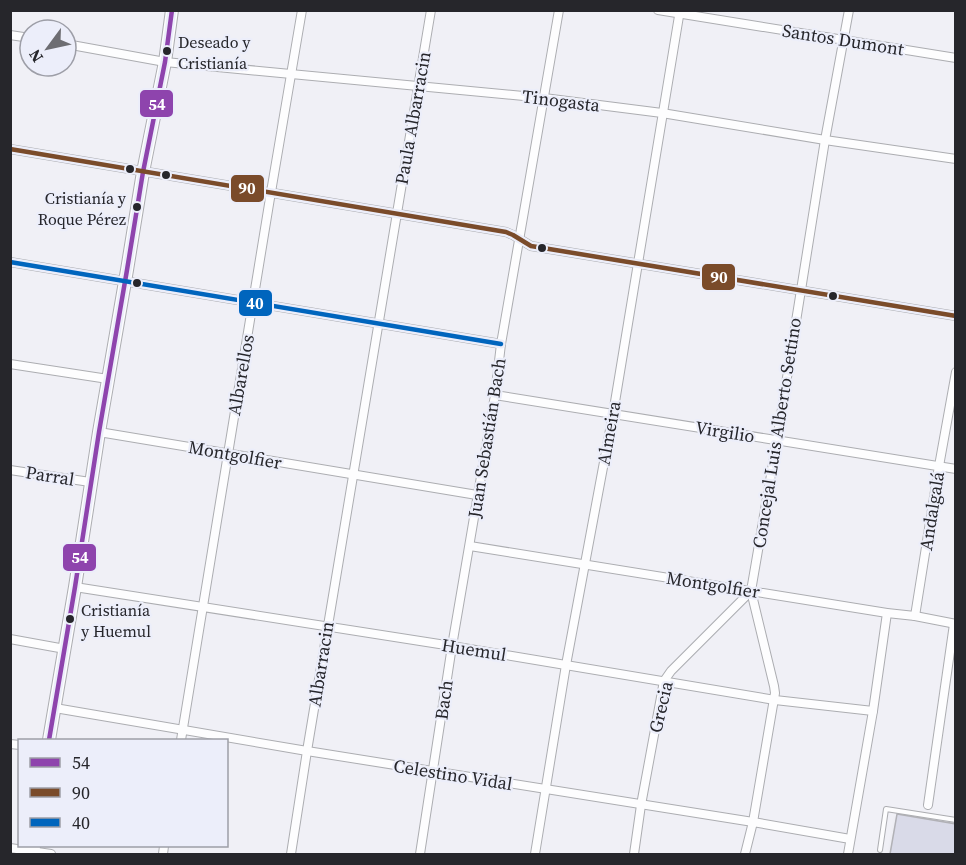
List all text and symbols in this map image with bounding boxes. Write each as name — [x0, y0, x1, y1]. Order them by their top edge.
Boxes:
north arrow — [18, 18, 78, 78]
street label: Santos Dumont — [780, 18, 906, 61]
place label: Deseado y Cristianía — [178, 31, 251, 74]
text: N — [23, 45, 48, 67]
marker: Deseado y Cristianía — [161, 45, 173, 57]
street label: Paula Albarracin — [388, 49, 437, 186]
street label: Tinogasta — [521, 83, 602, 118]
line badge: 54 — [139, 89, 174, 118]
text: 54 — [148, 93, 166, 115]
unlabelled marker — [124, 163, 136, 175]
unlabelled marker — [160, 169, 172, 181]
line badge: 90 — [230, 174, 265, 203]
text: 90 — [238, 177, 256, 199]
place label: Cristianía y Roque Pérez — [38, 187, 127, 230]
marker: Cristianía y Roque Pérez — [131, 201, 143, 213]
unlabelled marker — [536, 242, 548, 254]
line badge: 90 — [701, 263, 736, 291]
text: 90 — [710, 266, 728, 288]
unlabelled marker — [131, 277, 143, 289]
line badge: 40 — [238, 289, 273, 317]
unlabelled marker — [827, 290, 839, 302]
text: 40 — [246, 292, 264, 314]
street label: Concejal Luis Alberto Settino — [746, 316, 807, 550]
street label: Albarellos — [221, 332, 260, 417]
street label: Juan Sebastián Bach — [461, 356, 512, 521]
street label: Almeira — [591, 398, 627, 467]
street label: Virgilio — [694, 414, 757, 449]
street label: Montgolfier — [186, 434, 284, 475]
street label: Parral — [24, 459, 76, 492]
street label: Andalgalá — [913, 469, 950, 552]
line badge: 54 — [62, 543, 97, 572]
text: 54 — [71, 546, 89, 568]
street label: Montgolfier — [665, 565, 762, 604]
place label: Cristianía y Huemul — [81, 599, 151, 642]
marker: Cristianía y Huemul — [64, 613, 76, 625]
street label: Albarracin — [301, 619, 340, 708]
street label: Huemul — [440, 632, 508, 667]
street label: Bach — [428, 678, 459, 721]
street label: Grecia — [642, 678, 679, 735]
legend — [18, 739, 228, 847]
text: 54 — [72, 750, 90, 775]
street label: Celestino Vidal — [392, 753, 514, 796]
text: 90 — [72, 780, 90, 805]
text: 40 — [72, 810, 90, 835]

